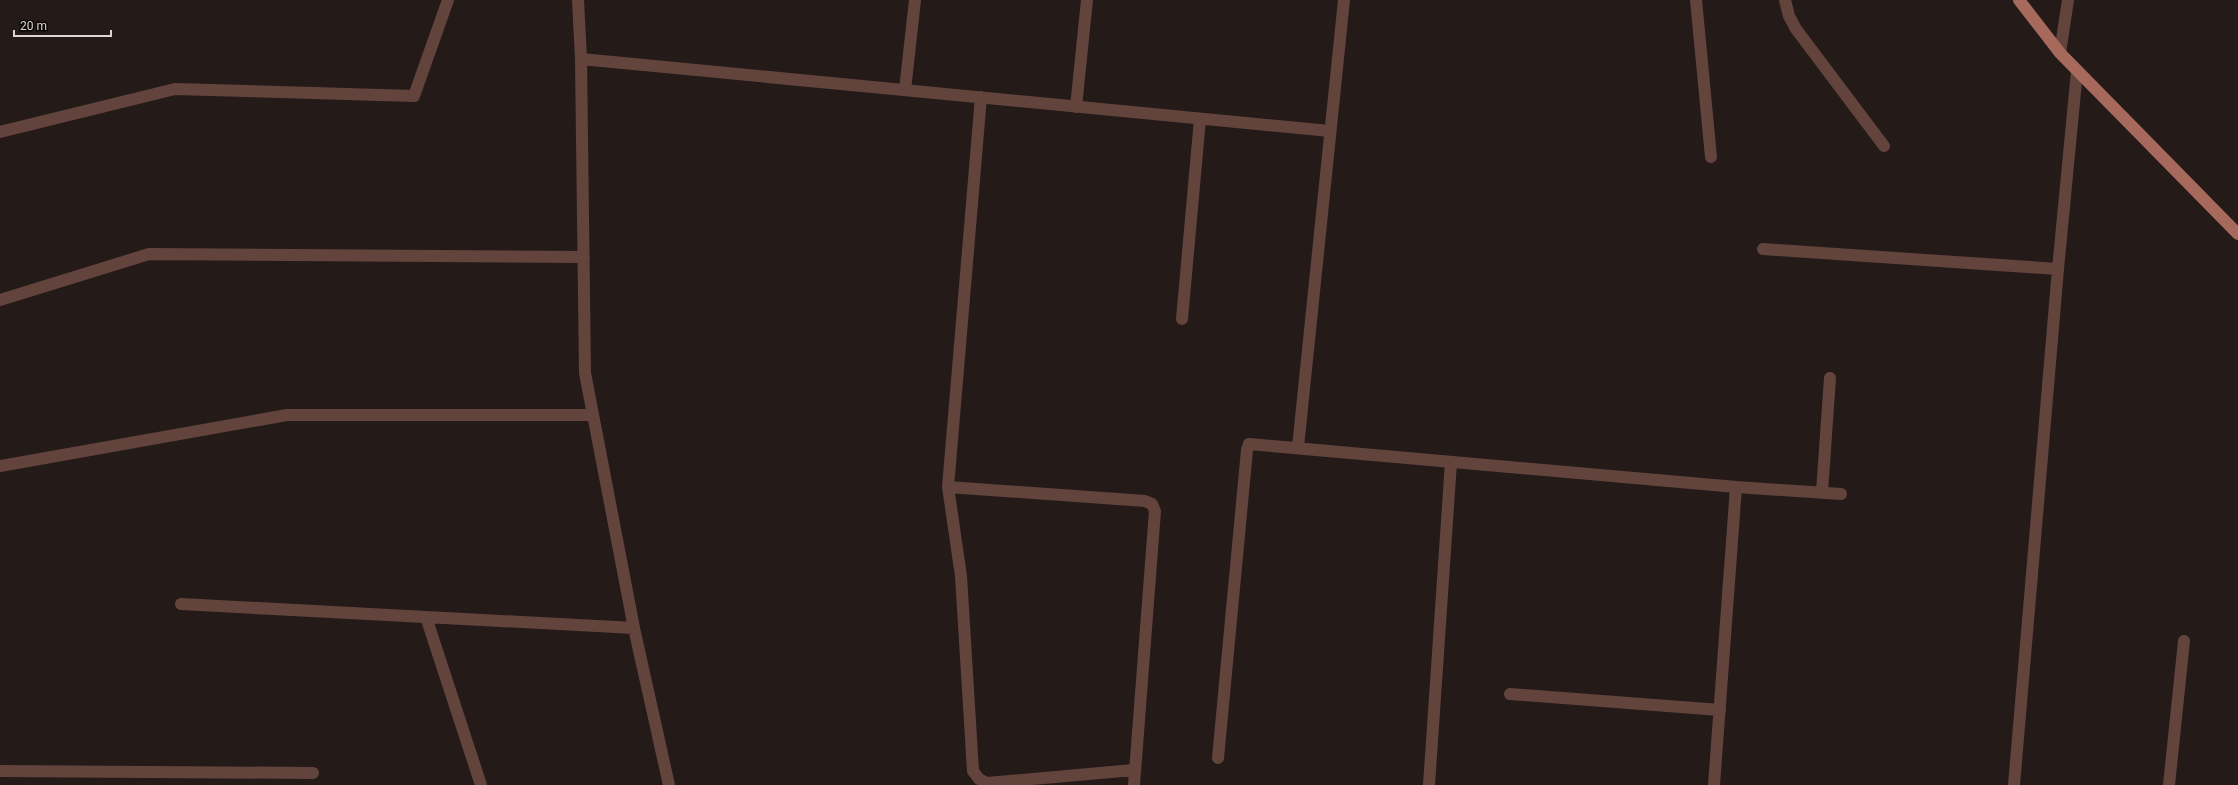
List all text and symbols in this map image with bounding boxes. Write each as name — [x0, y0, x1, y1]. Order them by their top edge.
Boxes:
scale bar — [14, 12, 111, 38]
text: 20 m — [20, 19, 47, 33]

